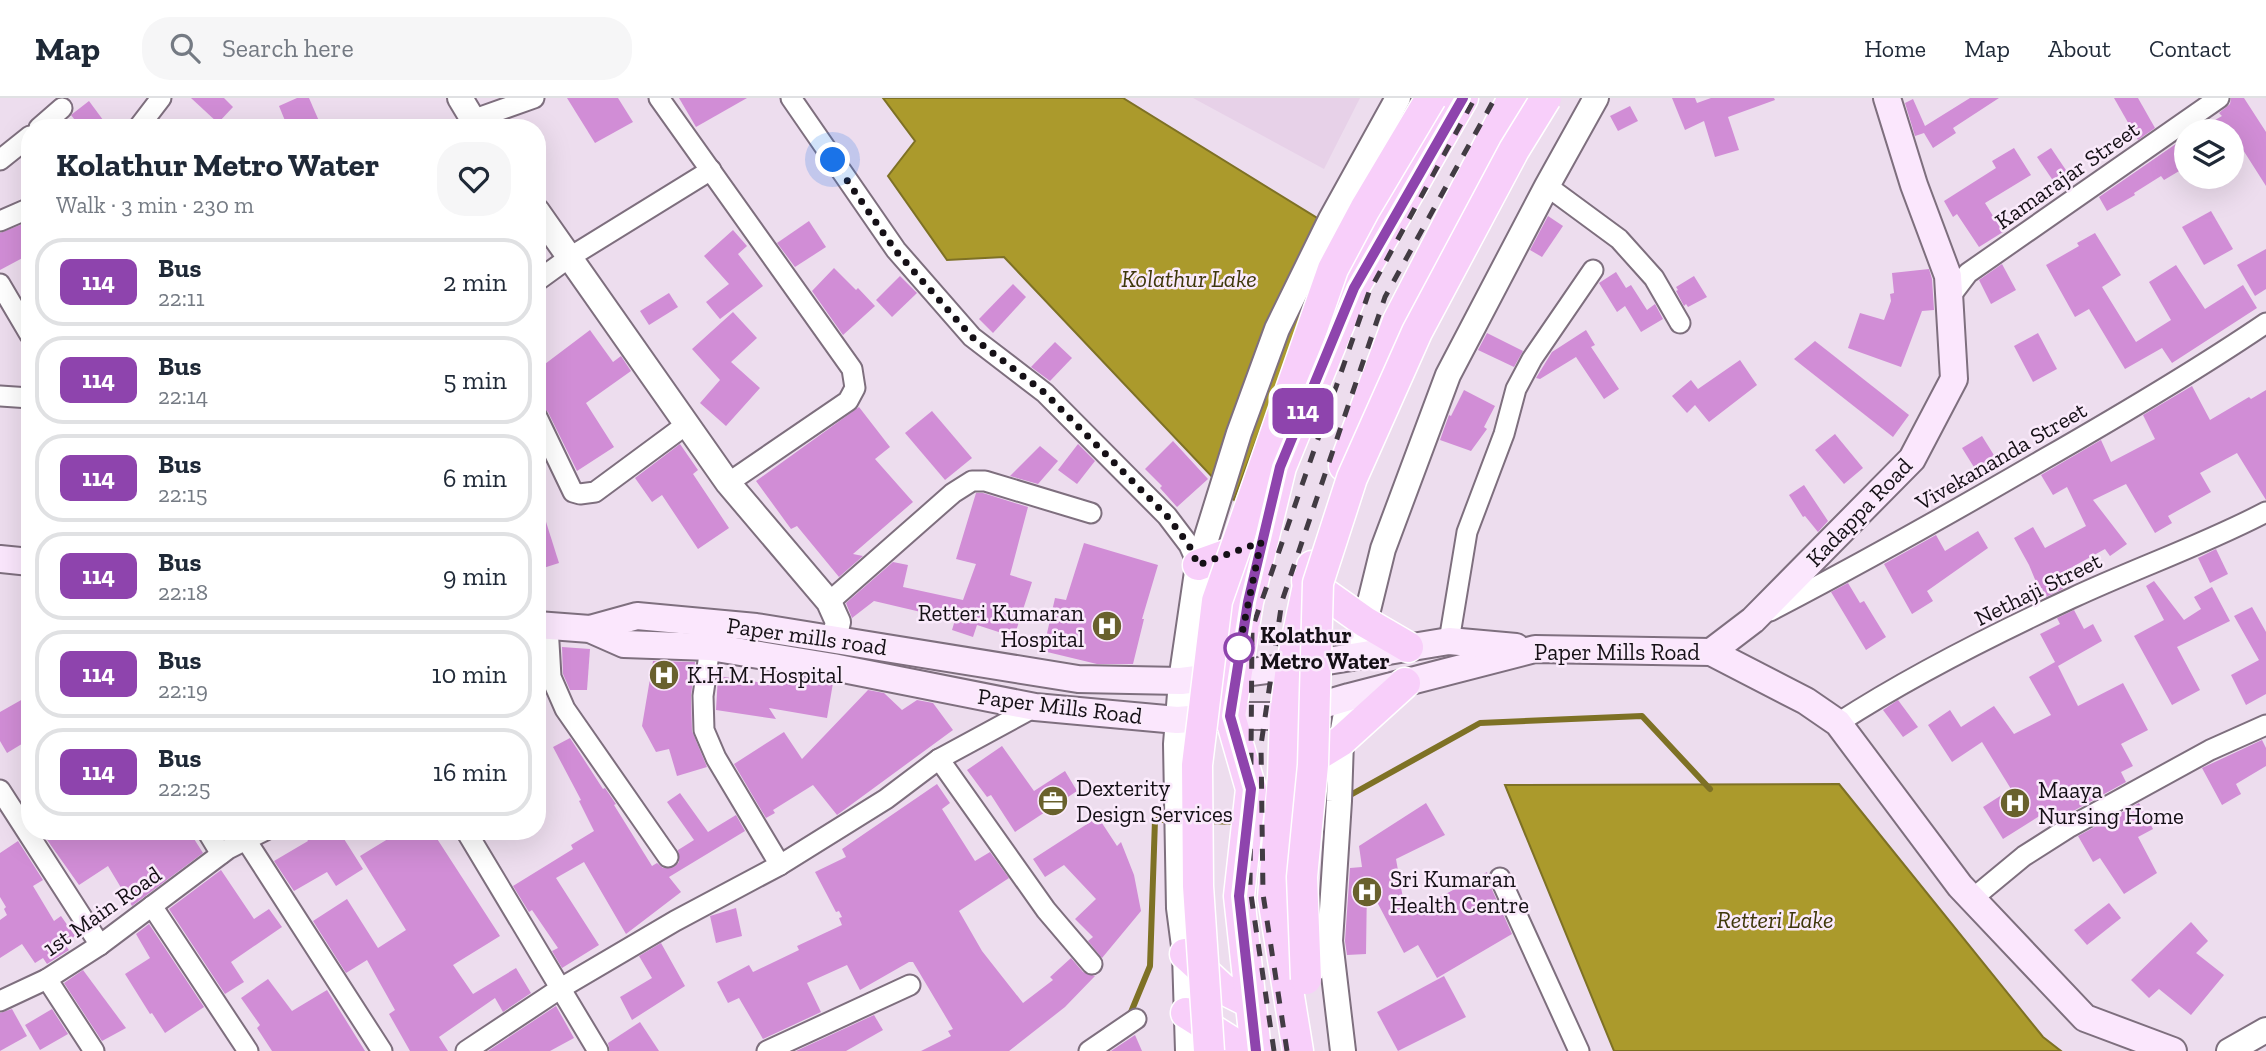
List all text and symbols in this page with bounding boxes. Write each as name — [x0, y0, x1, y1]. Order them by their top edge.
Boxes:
search box — [142, 17, 632, 80]
text: Map — [35, 29, 100, 68]
icon: search — [166, 29, 204, 67]
text: Search here — [222, 32, 354, 64]
text: Home — [1864, 34, 1926, 63]
text: Map — [1964, 34, 2010, 63]
text: About — [2048, 34, 2111, 63]
text: Contact — [2149, 34, 2231, 63]
street label: Kamarajar Street — [1989, 115, 2145, 235]
map controls — [2174, 119, 2244, 189]
button: layers — [2174, 119, 2244, 189]
button: heart — [437, 142, 511, 216]
your location — [815, 142, 850, 177]
text: Kolathur Metro Water — [56, 145, 379, 184]
text: Walk · 3 min · 230 m — [56, 191, 254, 219]
text: Bus — [158, 252, 201, 284]
water label: Kolathur Lake — [1121, 264, 1257, 293]
text: 2 min — [443, 266, 507, 298]
text: 114 — [82, 267, 115, 296]
text: 22:11 — [158, 284, 205, 312]
text: Bus — [158, 350, 201, 382]
text: 5 min — [443, 364, 507, 396]
text: 114 — [82, 365, 115, 394]
text: 22:14 — [158, 382, 208, 410]
line badge: 114 — [1263, 388, 1343, 434]
street label: Vivekananda Street — [1910, 395, 2092, 517]
text: 114 — [1286, 396, 1320, 425]
text: Bus — [158, 448, 201, 480]
street label: Kadappa Road — [1800, 451, 1918, 572]
text: 6 min — [443, 462, 507, 494]
text: 114 — [82, 463, 115, 492]
text: 22:15 — [158, 480, 207, 508]
text: Bus — [158, 546, 201, 578]
street label: Nethaji Street — [1970, 546, 2107, 632]
text: 9 min — [443, 560, 507, 592]
text: 114 — [82, 561, 115, 590]
text: 22:18 — [158, 578, 208, 606]
place label: Retteri Kumaran Hospital — [918, 599, 1084, 653]
hospital icon: Retteri Kumaran Hospital — [1090, 609, 1124, 643]
street label: Paper mills road — [725, 611, 889, 661]
place label: Kolathur Metro Water — [1260, 621, 1390, 675]
marker: Kolathur Metro Water — [1224, 633, 1254, 663]
street label: Paper Mills Road — [1534, 638, 1700, 666]
text: Bus — [158, 644, 201, 676]
text: 10 min — [431, 658, 507, 690]
hospital icon: K.H.M. Hospital — [647, 658, 681, 692]
text: 114 — [82, 659, 115, 688]
place label: K.H.M. Hospital — [687, 661, 843, 689]
text: 22:19 — [158, 676, 208, 704]
street label: Paper Mills Road — [976, 682, 1144, 730]
text: Bus — [158, 742, 201, 774]
text: 16 min — [433, 756, 507, 788]
text: 114 — [82, 757, 115, 786]
text: 22:25 — [158, 774, 210, 802]
place label: Dexterity Design Services — [1076, 774, 1233, 828]
place label: Maaya Nursing Home — [2038, 776, 2184, 830]
office icon: Dexterity Design Services — [1036, 784, 1070, 818]
hospital icon: Maaya Nursing Home — [1998, 786, 2032, 820]
street label: 1st Main Road — [37, 860, 167, 962]
place label: Sri Kumaran Health Centre — [1390, 865, 1529, 919]
hospital icon: Sri Kumaran Health Centre — [1350, 875, 1384, 909]
water label: Retteri Lake — [1717, 905, 1833, 934]

